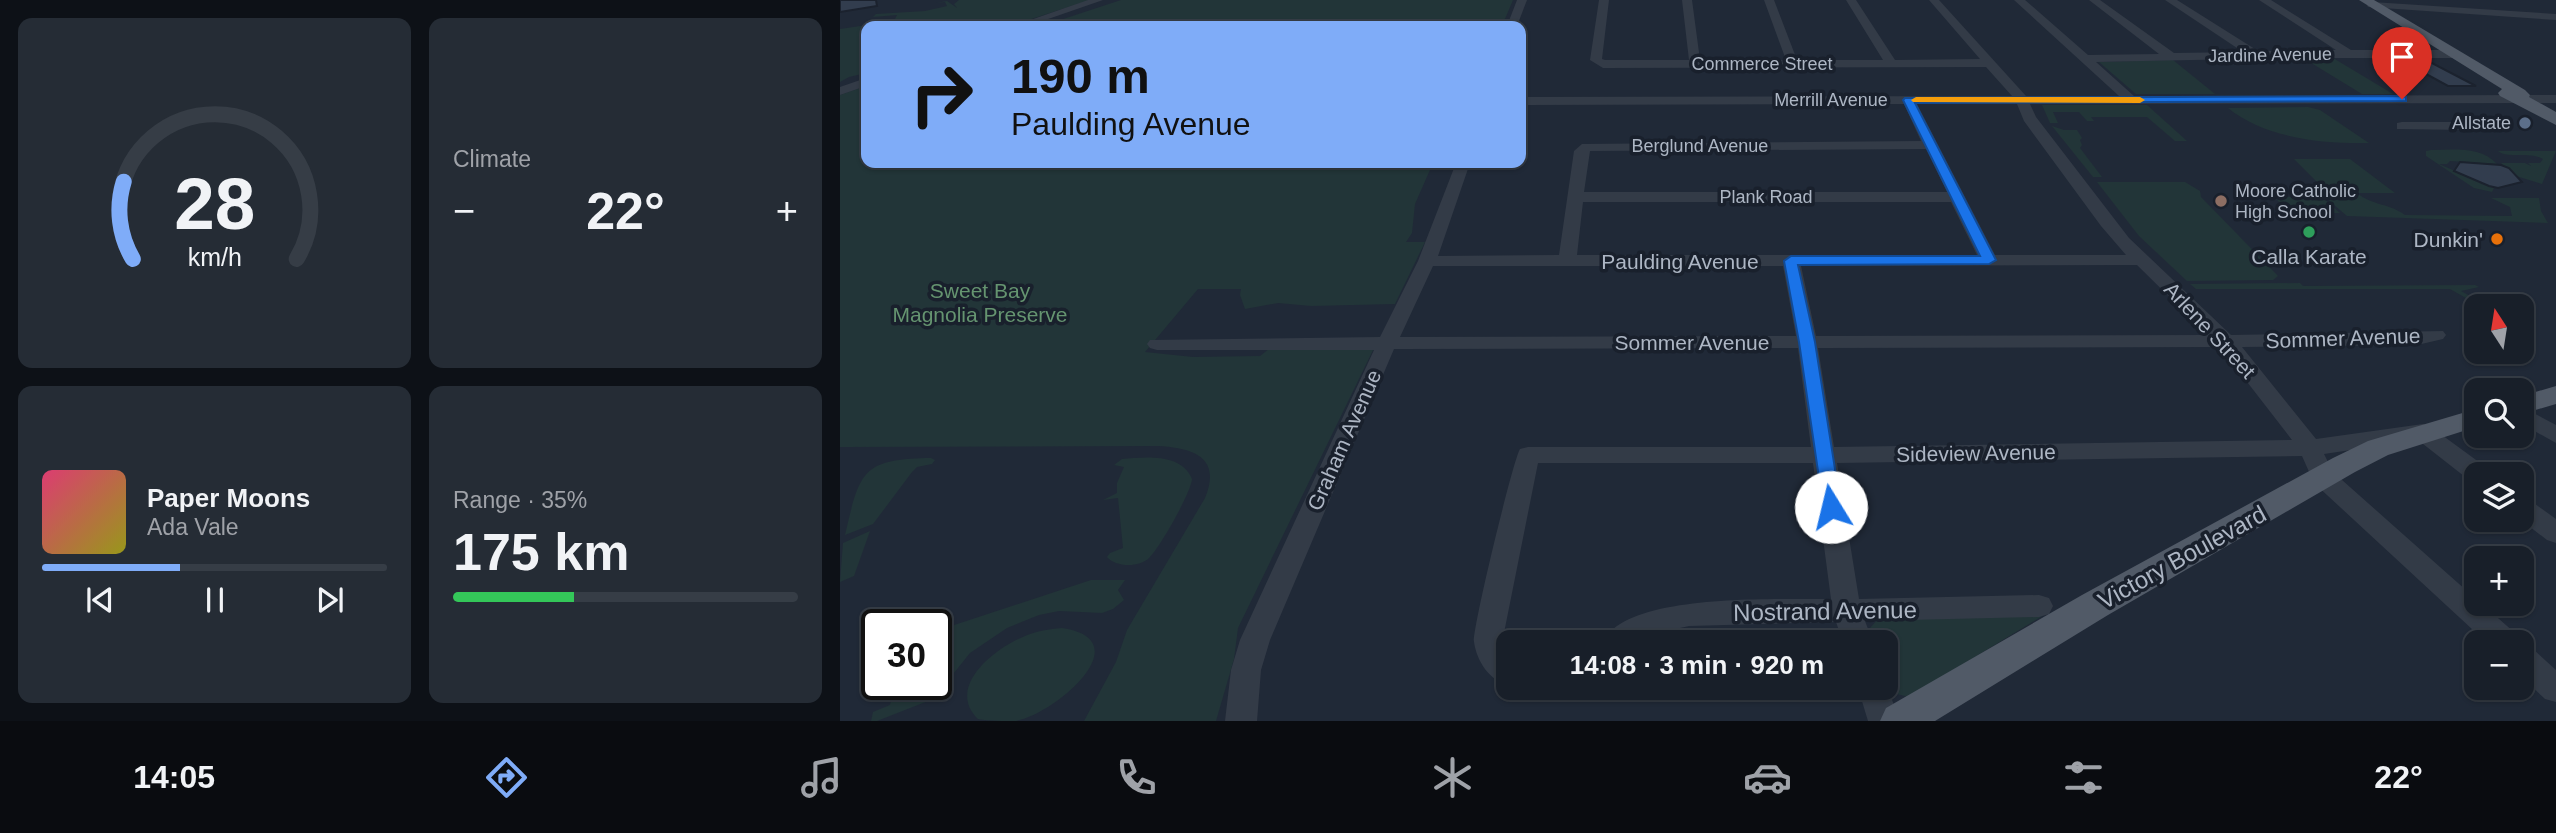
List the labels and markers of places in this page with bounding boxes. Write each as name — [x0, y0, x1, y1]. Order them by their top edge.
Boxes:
pin — [2372, 27, 2432, 99]
place label: Allstate — [2452, 113, 2511, 133]
marker: Allstate — [2517, 115, 2533, 131]
place label: Moore Catholic High School — [2235, 181, 2356, 222]
marker: Moore Catholic High School — [2213, 193, 2229, 209]
marker: Calla Karate — [2301, 224, 2317, 240]
place label: Dunkin' — [2414, 228, 2483, 251]
marker: Dunkin' — [2489, 231, 2505, 247]
place label: Calla Karate — [2251, 245, 2367, 268]

